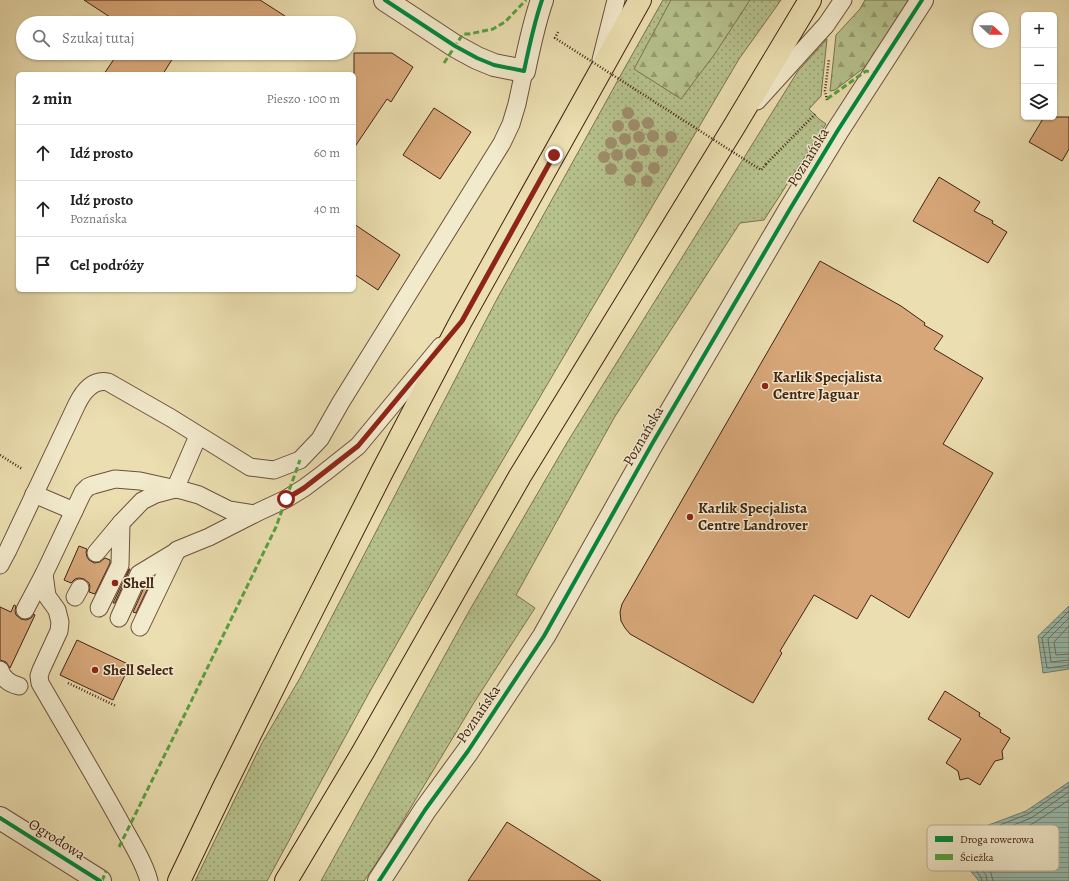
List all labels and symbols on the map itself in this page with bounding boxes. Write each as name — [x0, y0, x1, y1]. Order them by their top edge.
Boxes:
north arrow — [973, 12, 1009, 48]
street label: Poznańska — [782, 124, 834, 190]
route end — [545, 146, 563, 164]
place label: Karlik Specjalista Centre Jaguar — [773, 367, 883, 404]
marker: Karlik Specjalista Centre Jaguar — [760, 381, 770, 391]
street label: Poznańska — [618, 403, 668, 469]
route start — [277, 490, 295, 508]
place label: Karlik Specjalista Centre Landrover — [698, 498, 808, 535]
marker: Karlik Specjalista Centre Landrover — [685, 512, 695, 522]
place label: Shell — [123, 573, 154, 593]
marker: Shell — [110, 578, 120, 588]
place label: Shell Select — [103, 660, 174, 680]
marker: Shell Select — [90, 665, 100, 675]
street label: Poznańska — [451, 681, 505, 747]
street label: Ogrodowa — [25, 814, 89, 864]
legend — [927, 825, 1059, 871]
text: Droga rowerowa — [960, 832, 1035, 847]
text: Ścieżka — [960, 850, 995, 865]

